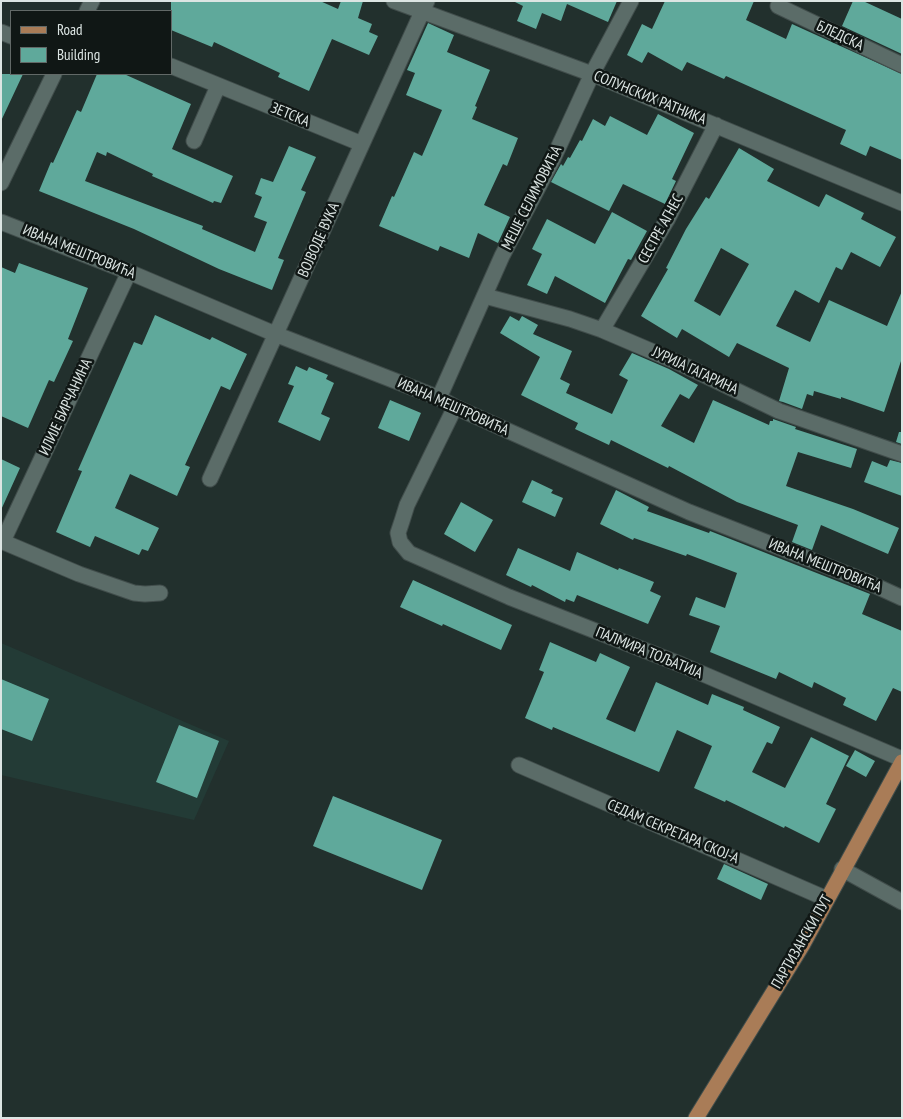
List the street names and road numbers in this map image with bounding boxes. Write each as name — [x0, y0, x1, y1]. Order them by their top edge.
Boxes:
street label: БЛЕДСКА — [814, 17, 866, 55]
street label: СОЛУНСКИХ РАТНИКА — [591, 67, 709, 129]
street label: ЗЕТСКА — [268, 99, 312, 131]
street label: МЕШЕ СЕЛИМОВИЋА — [498, 143, 566, 253]
street label: СЕСТРЕ АГНЕС — [635, 191, 687, 267]
street label: ВОЈВОДЕ ВУКА — [295, 200, 343, 280]
street label: ИВАНА МЕШТРОВИЋА — [20, 221, 138, 283]
street label: ЈУРИЈА ГАГАРИНА — [649, 343, 741, 399]
street label: ИЛИЈЕ БИРЧАНИНА — [36, 356, 96, 458]
street label: ИВАНА МЕШТРОВИЋА — [395, 374, 511, 440]
street label: ИВАНА МЕШТРОВИЋА — [766, 535, 884, 597]
street label: ПАЛМИРА ТОЉАТИЈА — [593, 623, 705, 683]
street label: СЕДАМ СЕКРЕТАРА СКОЈ-А — [604, 796, 742, 868]
street label: ПАРТИЗАНСКИ ПУТ — [768, 892, 836, 992]

